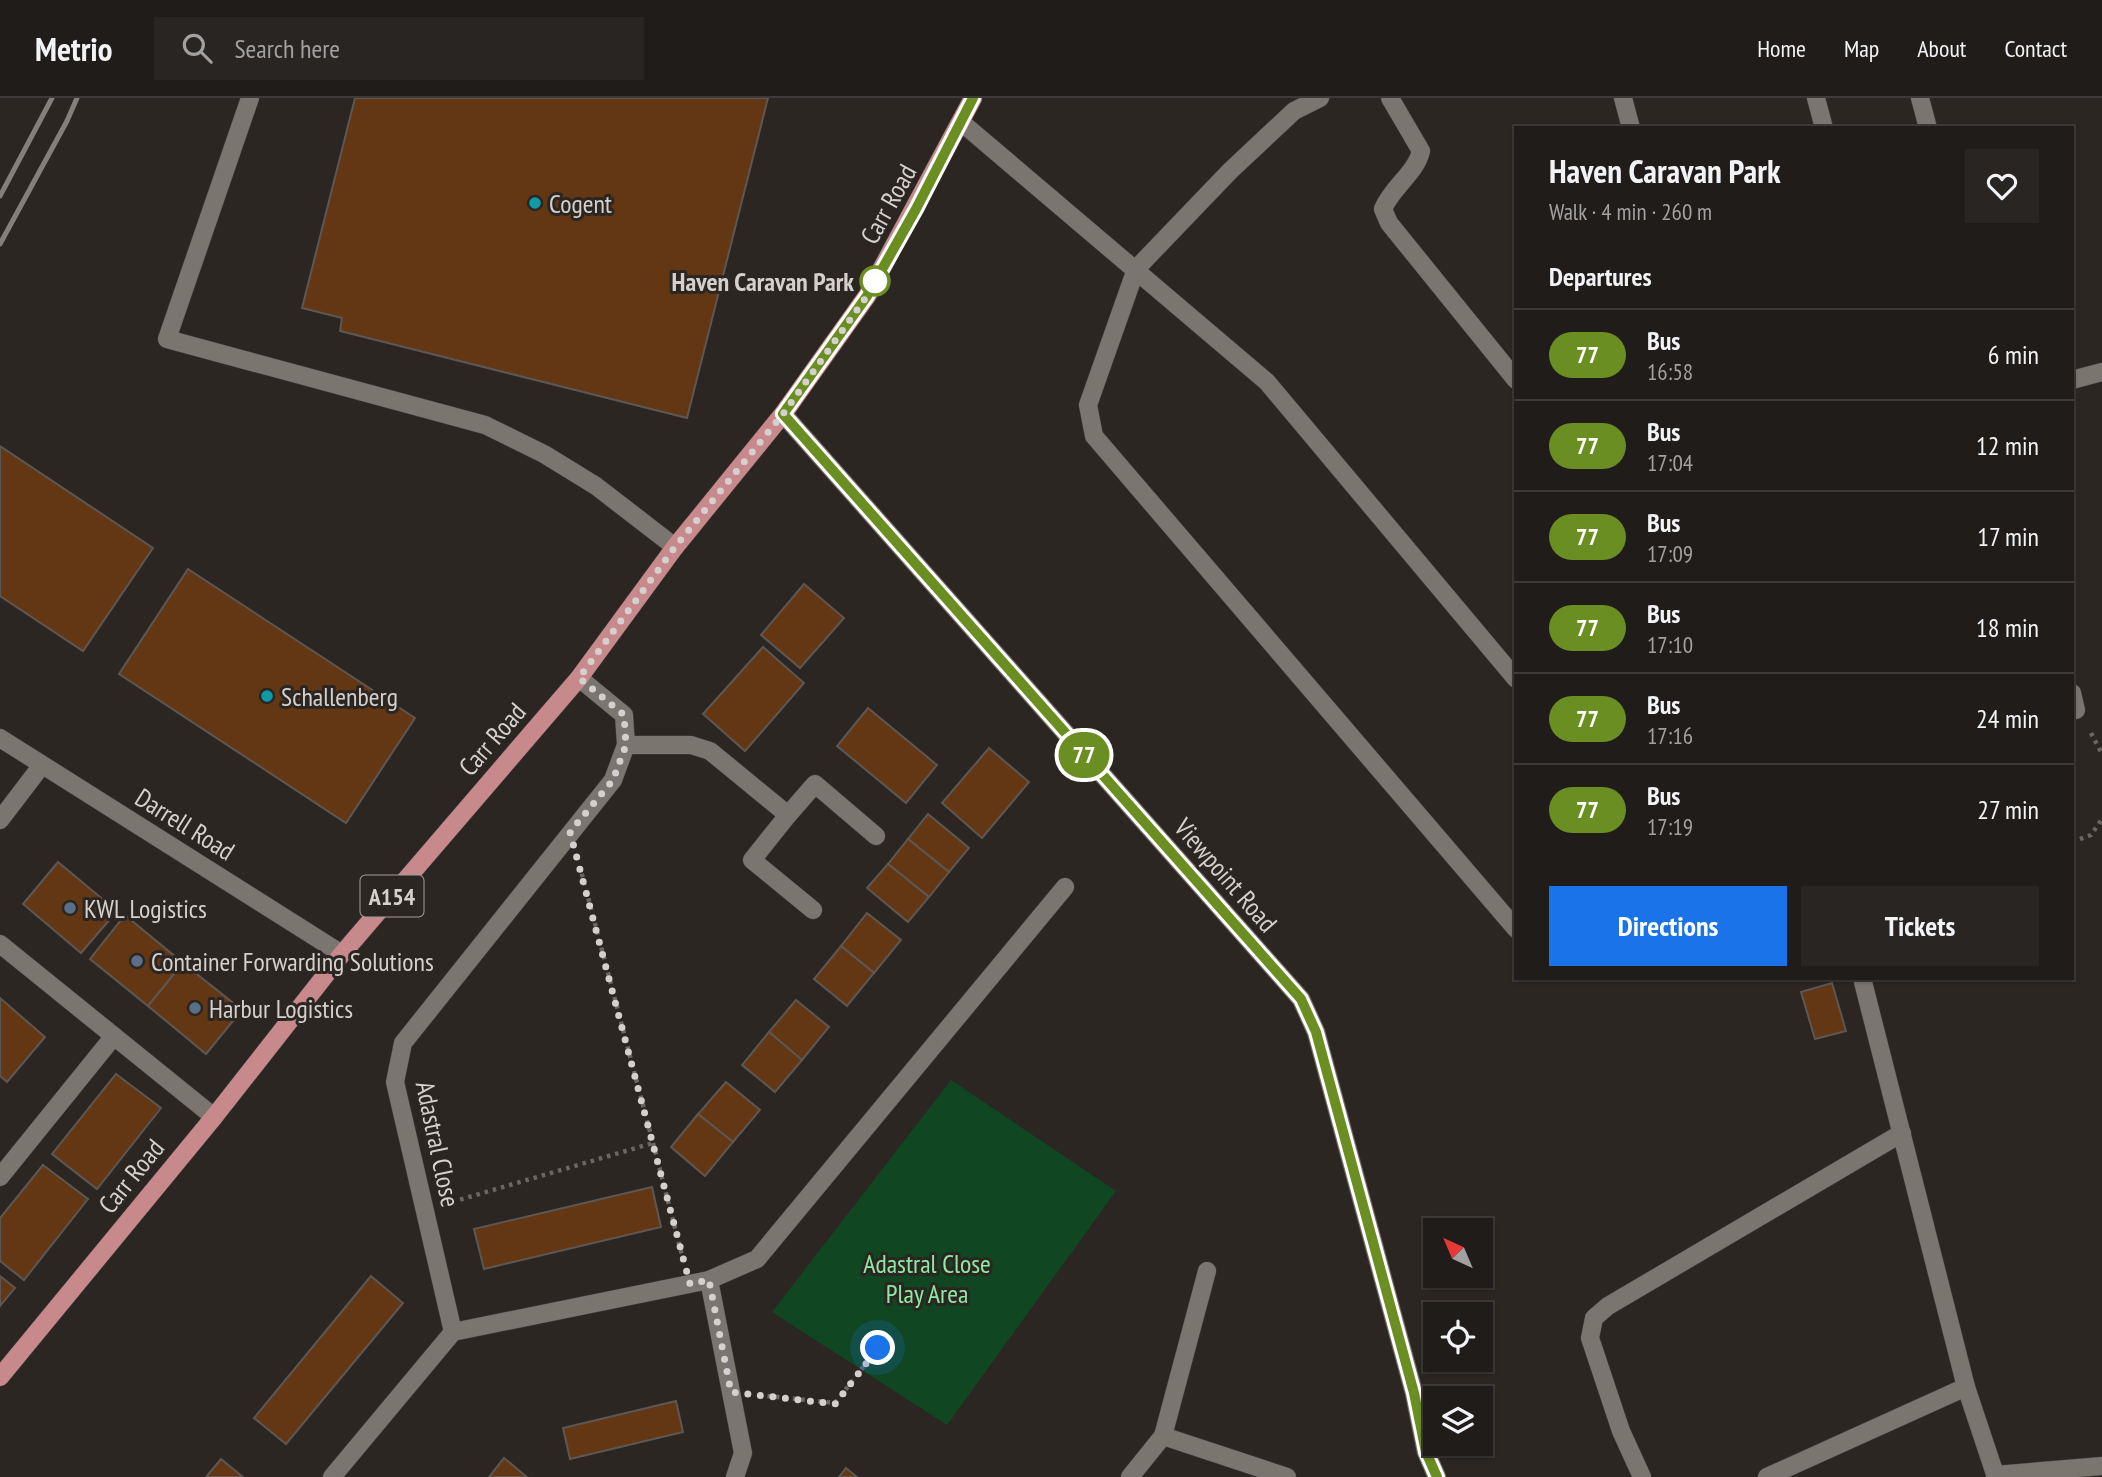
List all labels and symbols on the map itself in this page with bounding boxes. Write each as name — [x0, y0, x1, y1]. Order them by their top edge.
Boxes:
street label: Carr Road — [853, 158, 923, 250]
place label: Cogent — [549, 187, 612, 220]
marker: Cogent — [527, 195, 543, 211]
place label: Haven Caravan Park — [672, 265, 854, 298]
marker: Haven Caravan Park — [860, 266, 890, 296]
place label: Schallenberg — [281, 680, 398, 713]
marker: Schallenberg — [259, 688, 275, 704]
street label: Carr Road — [451, 696, 533, 782]
line badge: 77 — [1052, 732, 1116, 778]
street label: Darrell Road — [129, 781, 241, 867]
street label: Viewpoint Road — [1167, 811, 1284, 939]
road number: A154 — [360, 876, 424, 916]
place label: KWL Logistics — [84, 892, 207, 925]
marker: KWL Logistics — [62, 900, 78, 916]
place label: Container Forwarding Solutions — [151, 945, 434, 978]
marker: Container Forwarding Solutions — [129, 953, 145, 969]
place label: Harbur Logistics — [209, 992, 353, 1025]
marker: Harbur Logistics — [187, 1000, 203, 1016]
street label: Adastral Close — [409, 1078, 467, 1210]
street label: Carr Road — [91, 1132, 171, 1220]
north arrow — [1423, 1218, 1493, 1288]
park label: Adastral Close Play Area — [863, 1247, 991, 1310]
your location — [860, 1330, 895, 1365]

